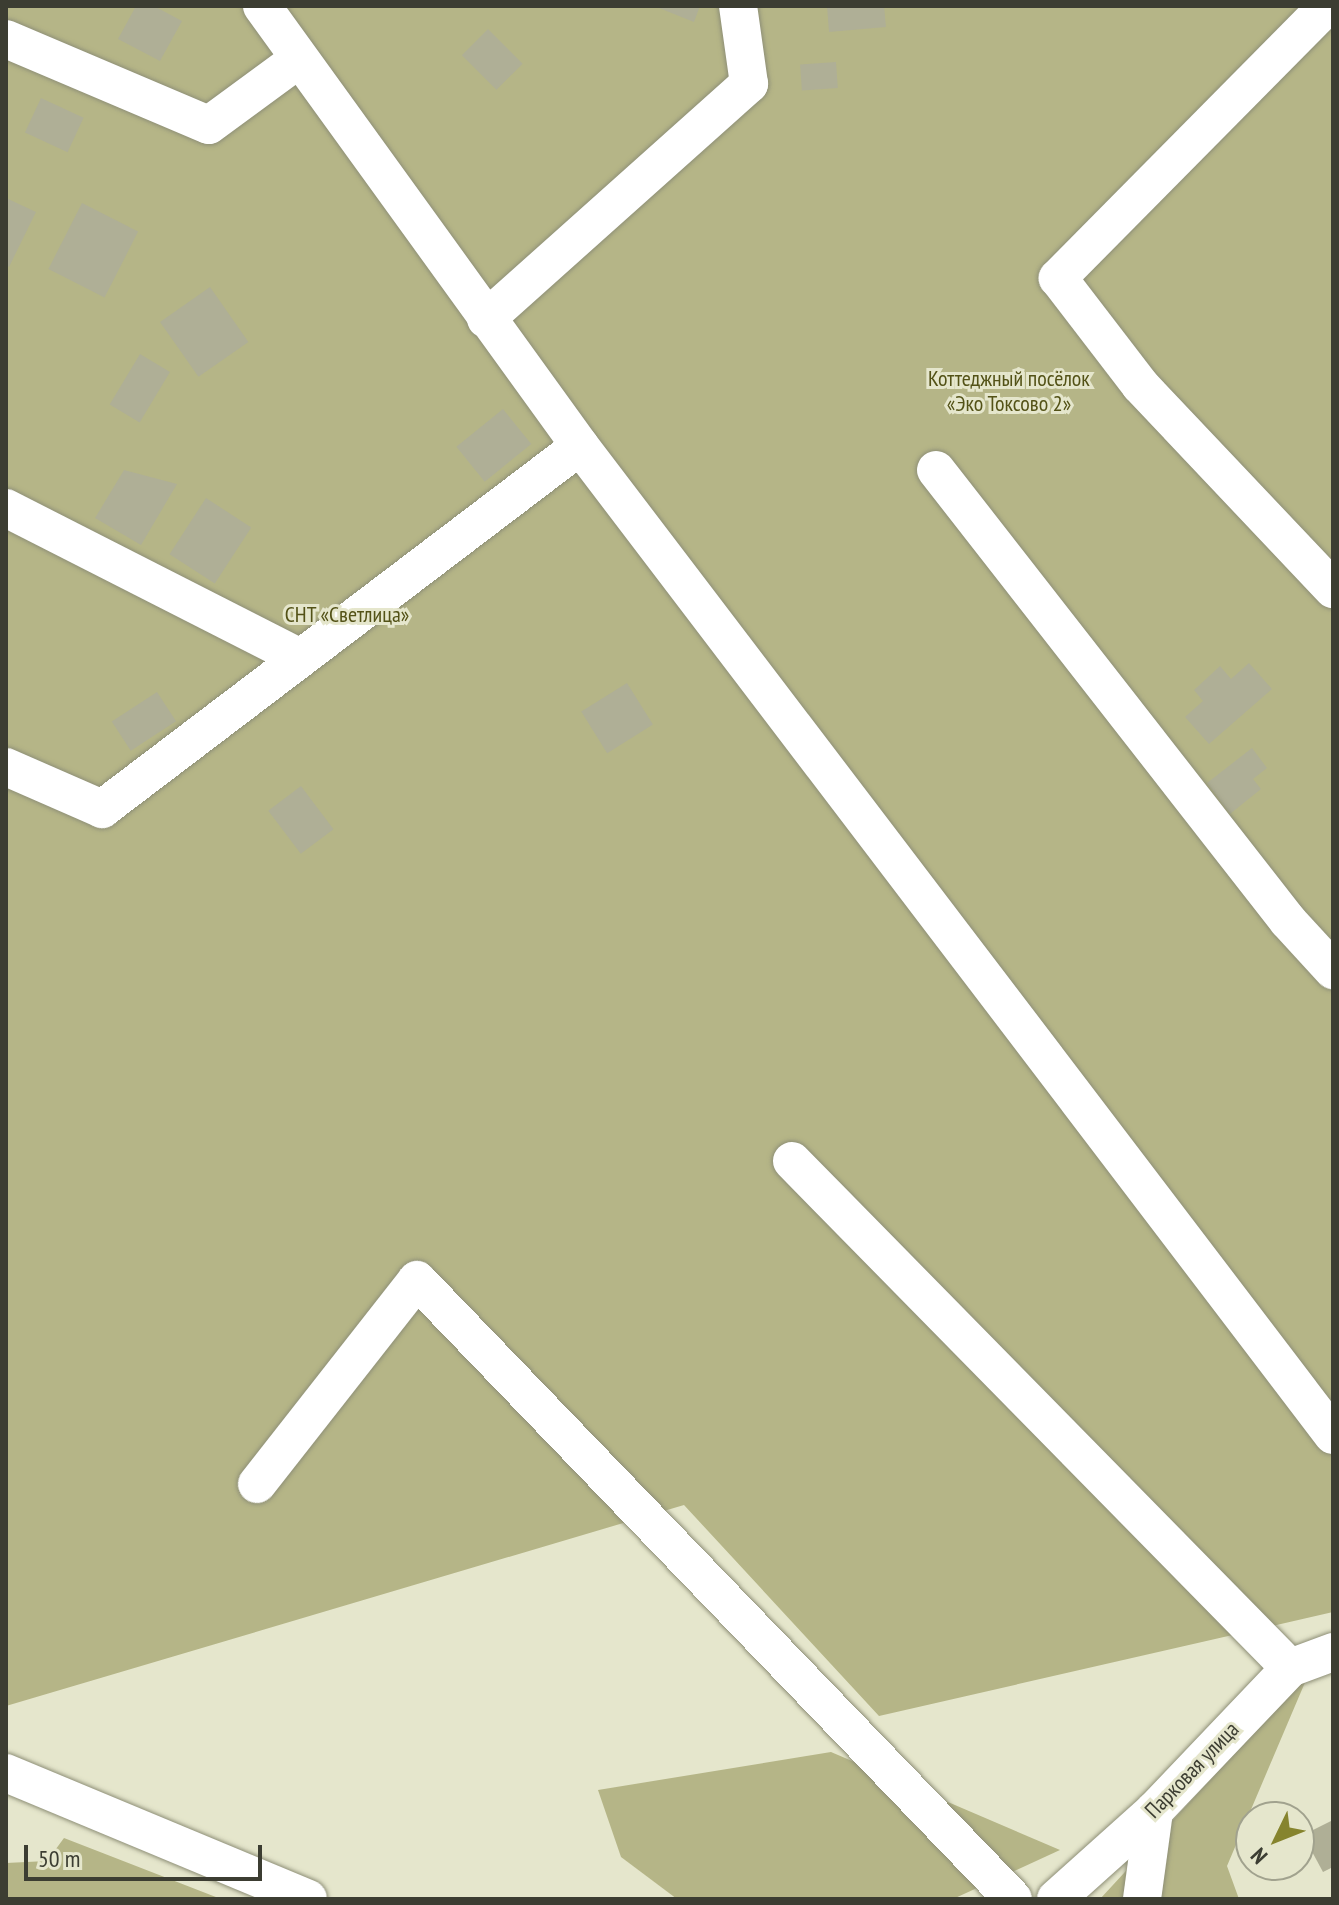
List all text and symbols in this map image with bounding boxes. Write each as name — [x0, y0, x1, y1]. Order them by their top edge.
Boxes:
park label: Коттеджный посёлок «Эко Токсово 2» — [928, 365, 1090, 416]
park label: СНТ «Светлица» — [284, 602, 410, 628]
street label: Парковая улица — [1140, 1716, 1244, 1824]
north arrow — [1235, 1801, 1315, 1881]
scale bar — [28, 1829, 266, 1879]
text: N — [1245, 1842, 1273, 1870]
text: 50 m — [38, 1843, 80, 1874]

